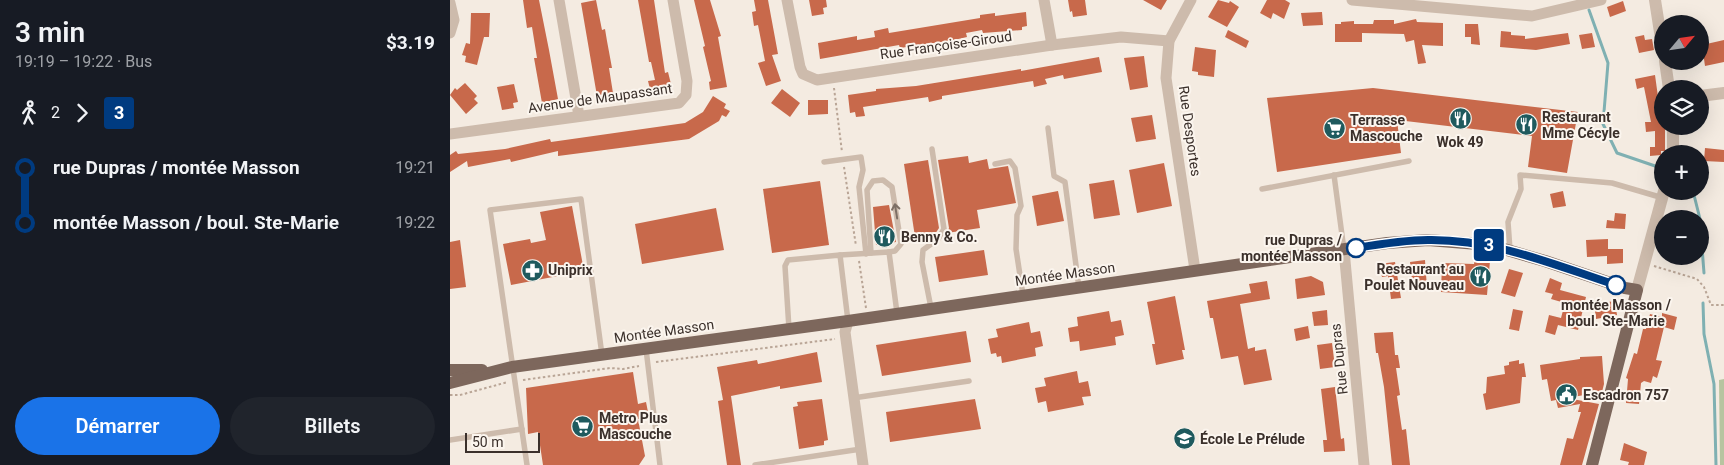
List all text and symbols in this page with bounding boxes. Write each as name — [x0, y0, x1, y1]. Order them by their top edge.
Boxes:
north arrow — [1654, 15, 1709, 70]
map controls — [1654, 15, 1709, 265]
text: 3 min — [15, 16, 85, 49]
street label: Rue Françoise-Giroud — [879, 28, 1013, 62]
text: $3.19 — [386, 31, 435, 54]
text: 19:19 – 19:22 · Bus — [15, 52, 152, 71]
street label: Avenue de Maupassant — [527, 80, 674, 116]
button: layers — [1654, 80, 1709, 135]
street label: Rue Desportes — [1176, 85, 1204, 177]
icon: walk — [15, 99, 43, 127]
icon: forward — [68, 99, 96, 127]
text: 3 — [114, 102, 124, 123]
text: 2 — [51, 103, 60, 122]
restaurant icon: Wok 49 — [1448, 107, 1472, 131]
place label: Restaurant Mme Cécyle — [1542, 109, 1620, 141]
place label: Terrasse Mascouche — [1350, 112, 1423, 144]
restaurant icon: Restaurant Mme Cécyle — [1514, 113, 1538, 137]
supermarket icon: Terrasse Mascouche — [1322, 116, 1346, 140]
place label: Wok 49 — [1437, 134, 1483, 150]
button: + — [1654, 145, 1709, 200]
text: rue Dupras / montée Masson — [53, 156, 300, 179]
text: 19:21 — [395, 158, 435, 177]
one-way arrow — [890, 204, 900, 220]
button: − — [1654, 210, 1709, 265]
text: montée Masson / boul. Ste-Marie — [53, 211, 339, 234]
text: 19:22 — [395, 213, 435, 232]
restaurant icon: Benny & Co. — [873, 225, 897, 249]
place label: Benny & Co. — [901, 229, 978, 245]
line badge: 3 — [1473, 229, 1505, 261]
place label: rue Dupras / montée Masson — [1241, 232, 1343, 264]
text: 3 — [1484, 234, 1494, 255]
marker: rue Dupras / montée Masson — [1346, 238, 1366, 258]
pharmacy icon: Uniprix — [520, 258, 544, 282]
street label: Montée Masson — [1014, 259, 1116, 289]
place label: Restaurant au Poulet Nouveau — [1364, 261, 1464, 293]
place label: Uniprix — [548, 262, 593, 278]
restaurant icon: Restaurant au Poulet Nouveau — [1468, 265, 1492, 289]
marker: montée Masson / boul. Ste-Marie — [1606, 275, 1626, 295]
place label: montée Masson / boul. Ste-Marie — [1561, 297, 1672, 329]
street label: Montée Masson — [613, 316, 715, 346]
street label: Rue Dupras — [1327, 323, 1351, 395]
public building icon: Escadron 757 — [1555, 383, 1579, 407]
place label: Escadron 757 — [1583, 387, 1669, 403]
button: Démarrer — [15, 397, 220, 455]
button: Billets — [230, 397, 435, 455]
place label: Metro Plus Mascouche — [599, 410, 672, 442]
supermarket icon: Metro Plus Mascouche — [571, 414, 595, 438]
school or university icon: École Le Prélude — [1172, 427, 1196, 451]
scale bar — [465, 430, 540, 453]
place label: École Le Prélude — [1200, 430, 1305, 447]
text: 50 m — [472, 434, 504, 450]

